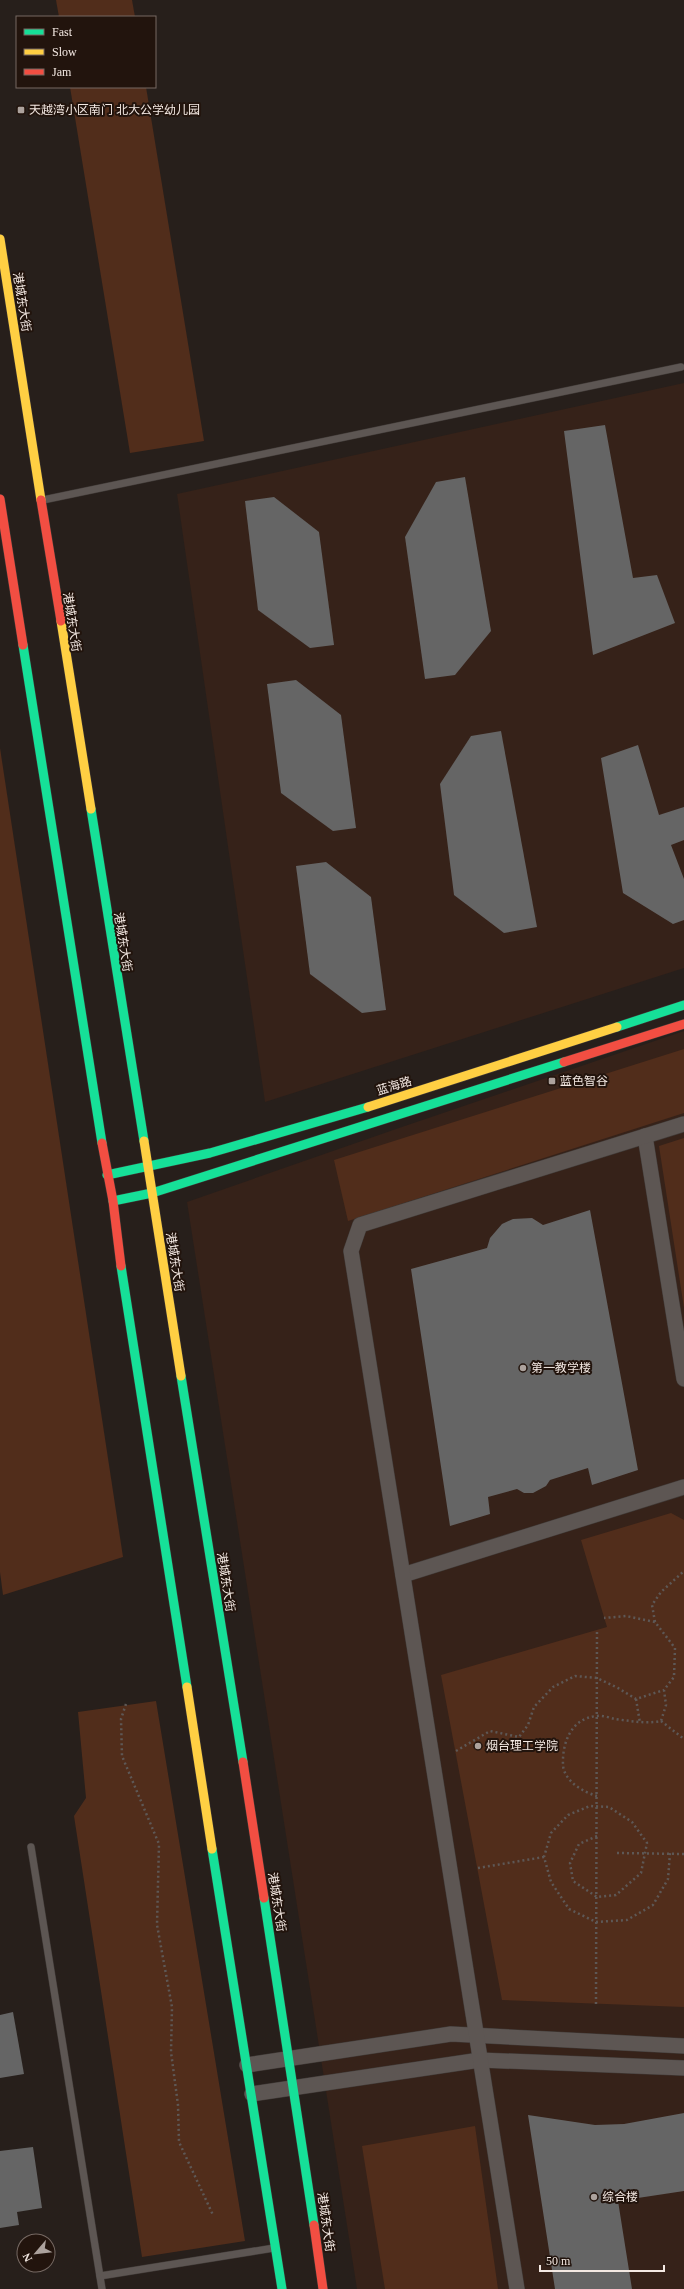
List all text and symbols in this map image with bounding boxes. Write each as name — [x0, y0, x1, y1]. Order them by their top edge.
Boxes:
legend — [16, 16, 156, 88]
text: Fast — [52, 25, 73, 39]
text: Slow — [52, 45, 77, 59]
text: Jam — [52, 65, 72, 79]
place label: 天越湾小区南门 北大公学幼儿园 — [29, 103, 200, 117]
marker: 天越湾小区南门 北大公学幼儿园 — [16, 105, 26, 115]
street label: 港城东大街 — [10, 271, 34, 333]
street label: 港城东大街 — [60, 591, 84, 653]
street label: 港城东大街 — [111, 911, 135, 973]
street label: 蓝海路 — [375, 1074, 413, 1098]
place label: 蓝色智谷 — [560, 1074, 608, 1088]
marker: 蓝色智谷 — [547, 1076, 557, 1086]
street label: 港城东大街 — [163, 1231, 187, 1293]
place label: 第一教学楼 — [531, 1361, 591, 1375]
marker: 第一教学楼 — [518, 1363, 528, 1373]
street label: 港城东大街 — [214, 1551, 238, 1613]
place label: 烟台理工学院 — [486, 1739, 558, 1753]
marker: 烟台理工学院 — [473, 1741, 483, 1751]
street label: 港城东大街 — [265, 1871, 289, 1933]
place label: 综合楼 — [602, 2190, 638, 2204]
street label: 港城东大街 — [315, 2191, 337, 2253]
marker: 综合楼 — [589, 2192, 599, 2202]
north arrow — [16, 2233, 56, 2273]
scale bar — [540, 2247, 664, 2273]
text: N — [20, 2251, 34, 2264]
text: 50 m — [546, 2254, 571, 2268]

